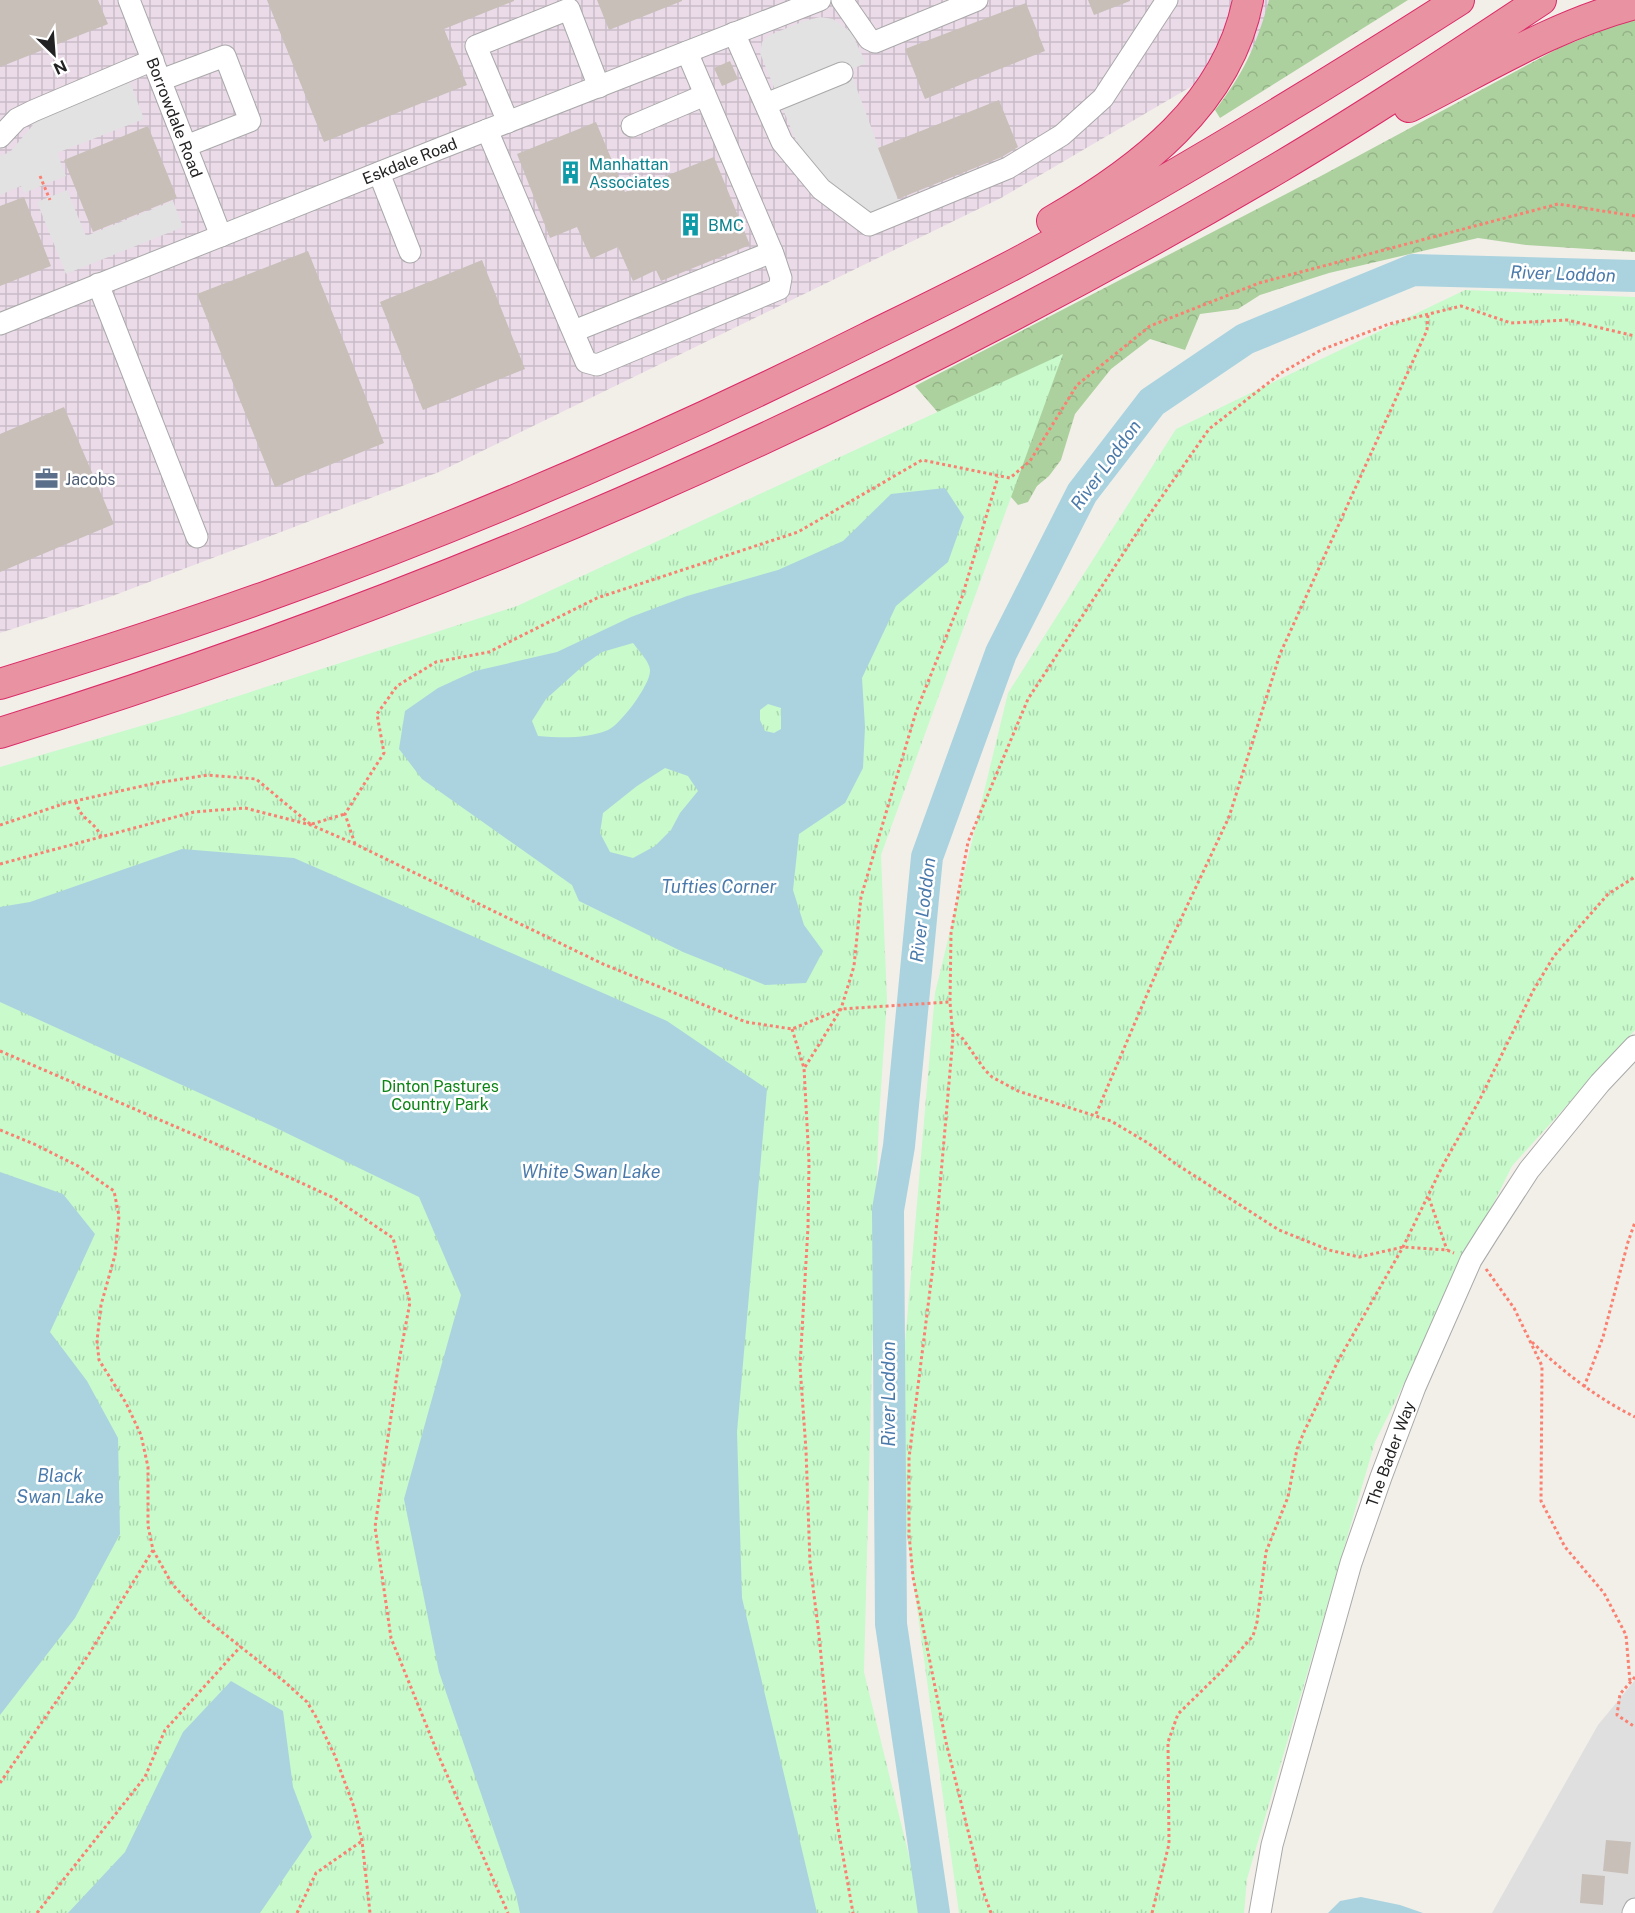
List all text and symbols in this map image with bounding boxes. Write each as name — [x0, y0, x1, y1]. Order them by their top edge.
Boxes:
north arrow — [24, 24, 84, 84]
street label: Borrowdale Road — [142, 55, 206, 180]
text: N — [50, 56, 70, 78]
street label: Eskdale Road — [360, 134, 460, 188]
place label: Manhattan Associates — [589, 155, 670, 192]
building icon: Manhattan Associates — [558, 160, 584, 186]
building icon: BMC — [677, 212, 703, 238]
place label: BMC — [708, 216, 744, 235]
water label: River Loddon — [1510, 261, 1616, 286]
water label: River Loddon — [1066, 416, 1145, 514]
office icon: Jacobs — [34, 466, 60, 492]
place label: Jacobs — [65, 470, 115, 489]
water label: River Loddon — [906, 856, 939, 964]
water label: Tufties Corner — [662, 876, 777, 897]
park label: Dinton Pastures Country Park — [381, 1077, 499, 1114]
water label: White Swan Lake — [522, 1161, 661, 1182]
water label: River Loddon — [878, 1341, 899, 1447]
street label: The Bader Way — [1362, 1398, 1419, 1509]
water label: Black Swan Lake — [16, 1465, 104, 1507]

